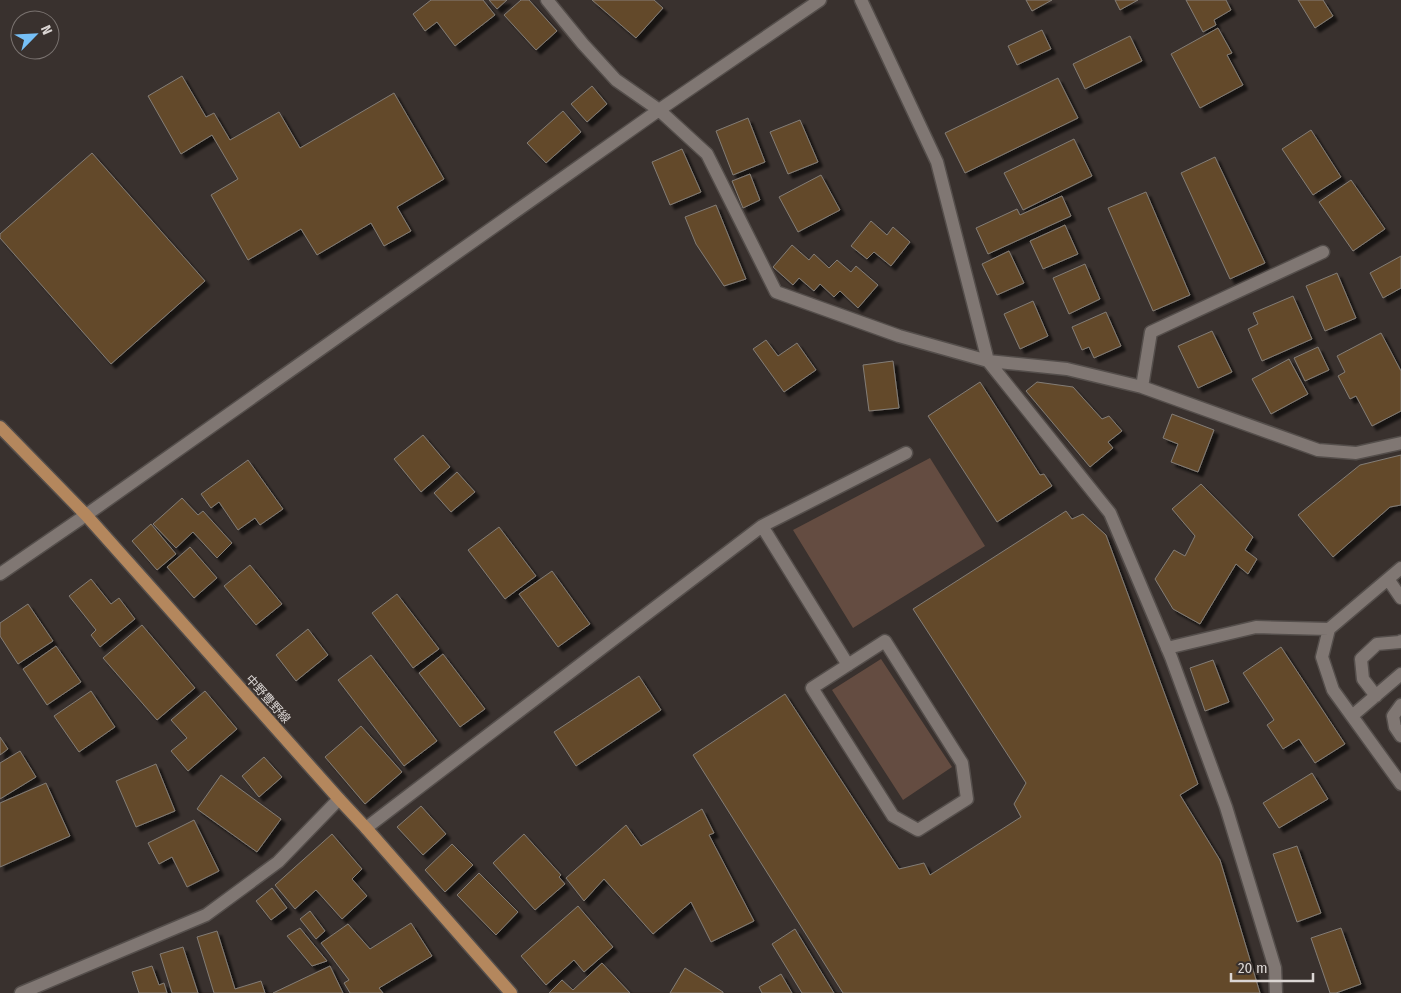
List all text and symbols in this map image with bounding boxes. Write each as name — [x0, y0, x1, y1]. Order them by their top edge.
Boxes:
north arrow — [10, 10, 60, 60]
text: N — [37, 23, 56, 37]
street label: 中野豊野線 — [243, 672, 293, 726]
scale bar — [1231, 950, 1314, 982]
text: 20 m — [1238, 959, 1268, 977]

